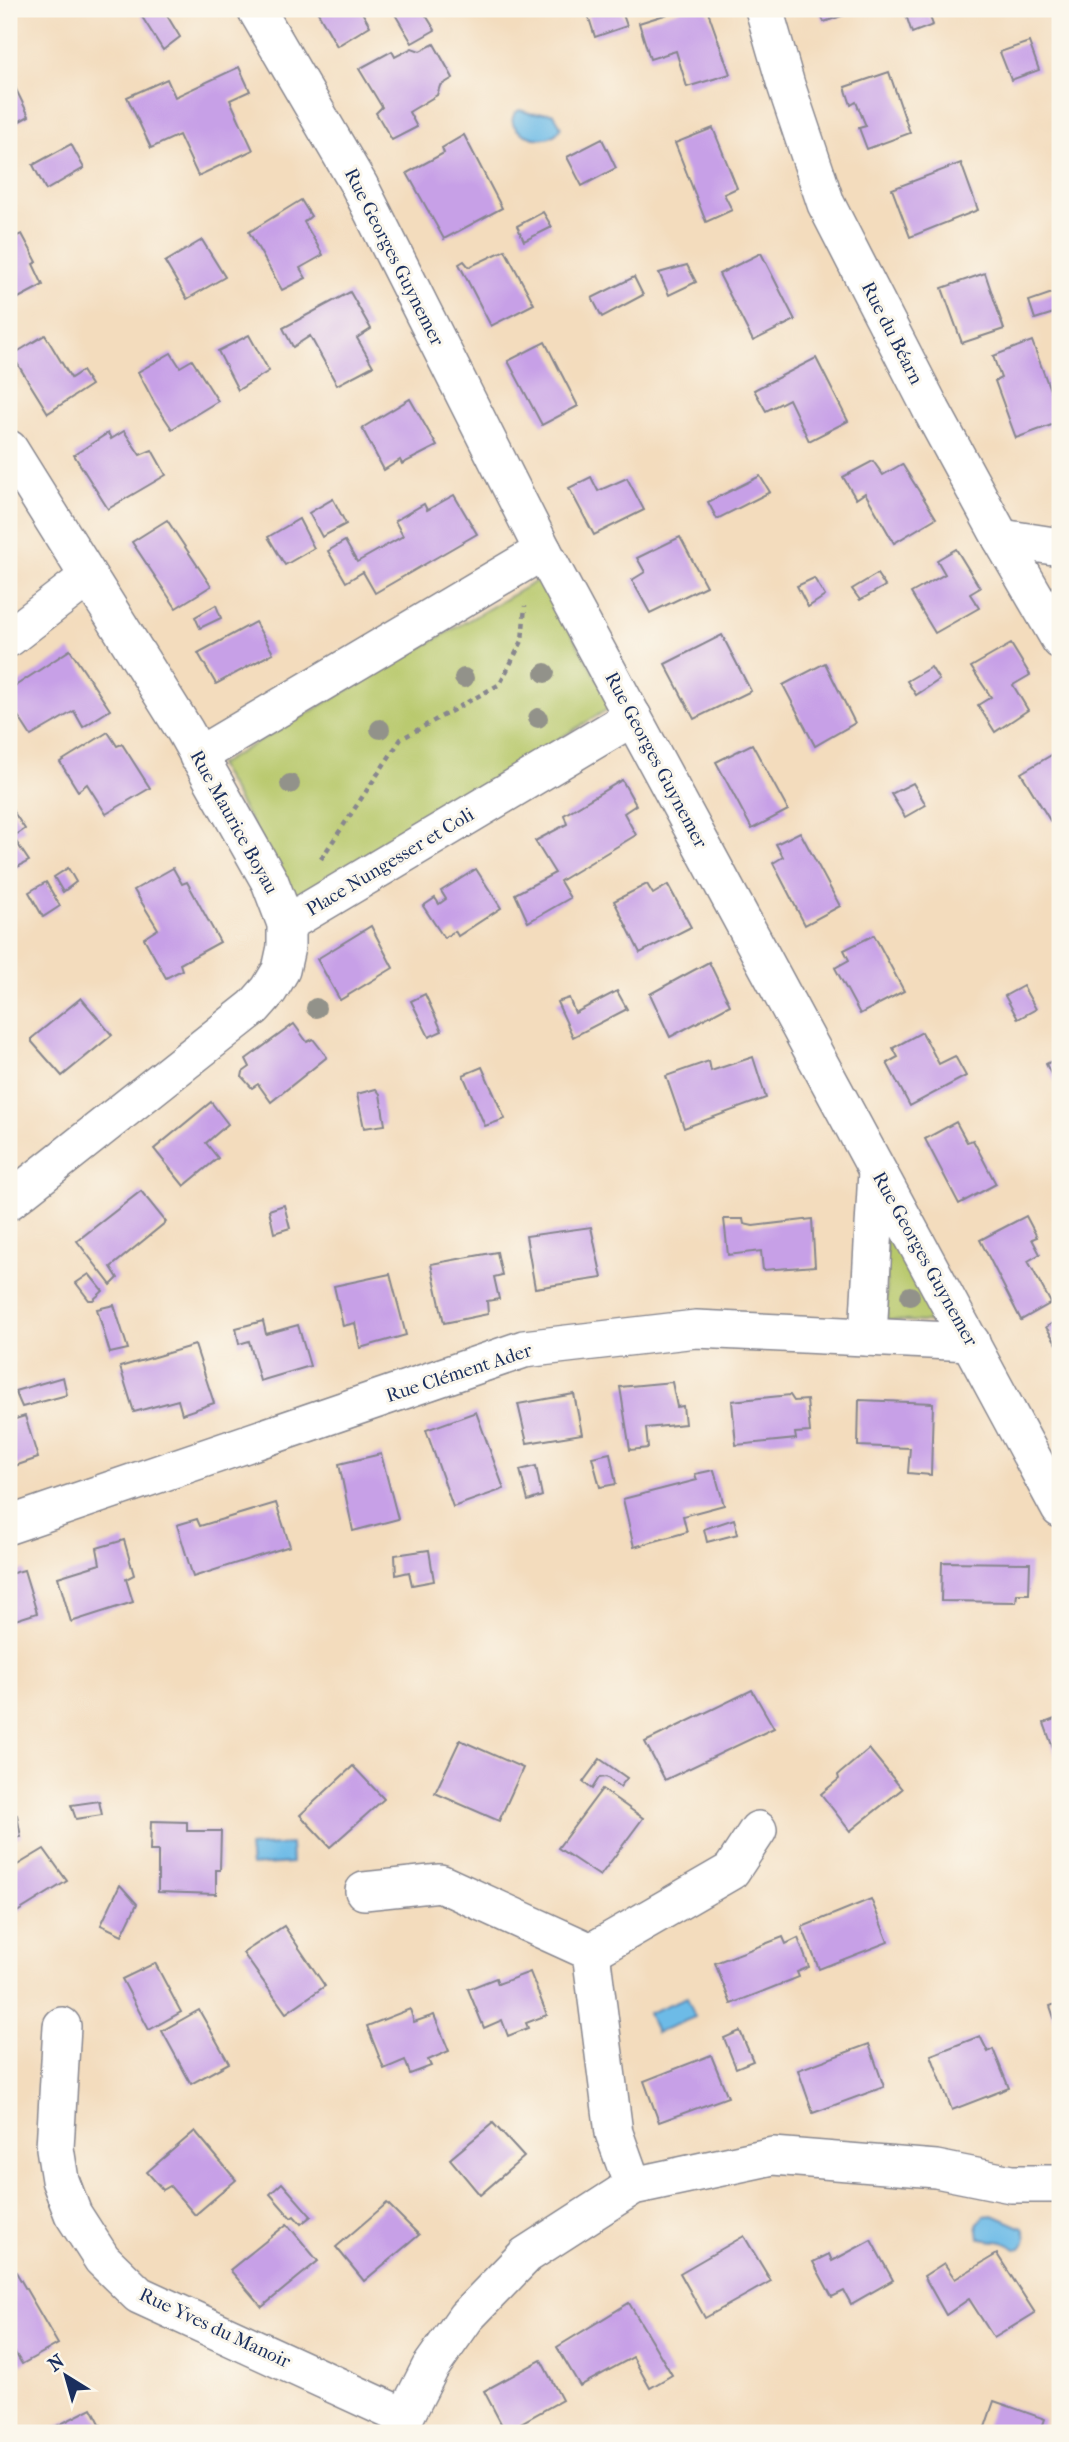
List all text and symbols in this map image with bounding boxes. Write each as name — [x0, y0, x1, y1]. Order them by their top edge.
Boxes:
street label: Rue Georges Guynemer — [340, 165, 449, 350]
street label: Rue du Béarn — [857, 278, 927, 388]
street label: Rue Georges Guynemer — [600, 668, 712, 853]
street label: Rue Maurice Boyau — [185, 746, 283, 898]
street label: Place Nungesser et Coli — [302, 803, 478, 921]
street label: Rue Georges Guynemer — [868, 1168, 983, 1351]
street label: Rue Clément Ader — [383, 1339, 536, 1407]
street label: Rue Yves du Manoir — [136, 2283, 295, 2373]
north arrow — [32, 2340, 102, 2410]
text: N — [44, 2350, 69, 2376]

